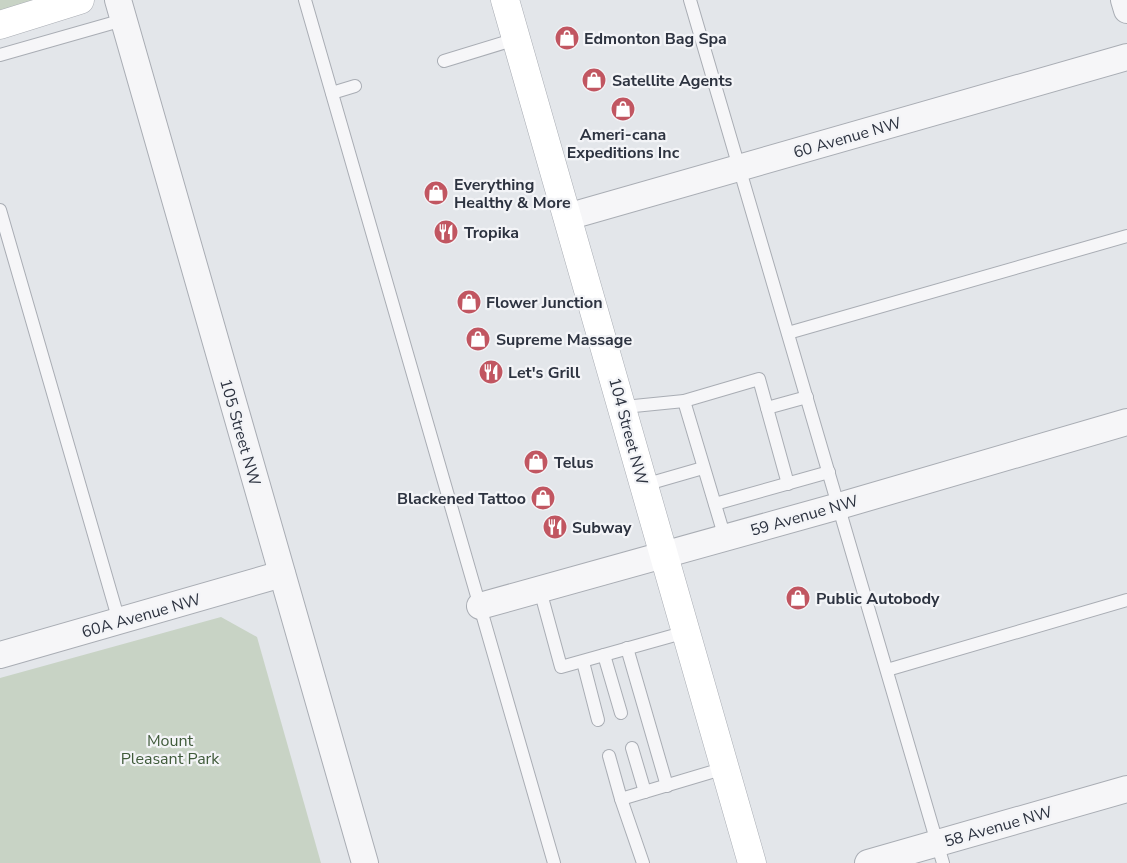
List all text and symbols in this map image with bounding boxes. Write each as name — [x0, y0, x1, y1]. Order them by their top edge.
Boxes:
shop icon: Edmonton Bag Spa — [554, 25, 580, 51]
place label: Edmonton Bag Spa — [584, 28, 727, 50]
shop icon: Satellite Agents — [581, 67, 607, 93]
place label: Satellite Agents — [612, 70, 733, 92]
shop icon: Ameri-cana Expeditions Inc — [610, 96, 636, 122]
street label: 60 Avenue NW — [791, 112, 904, 164]
place label: Ameri-cana Expeditions Inc — [567, 124, 680, 164]
place label: Everything Healthy & More — [454, 174, 571, 214]
shop icon: Everything Healthy & More — [423, 180, 449, 206]
restaurant icon: Tropika — [433, 219, 459, 245]
place label: Tropika — [464, 222, 519, 244]
shop icon: Flower Junction — [456, 289, 482, 315]
place label: Flower Junction — [486, 292, 603, 314]
shop icon: Supreme Massage — [465, 326, 491, 352]
place label: Supreme Massage — [496, 329, 632, 351]
restaurant icon: Let's Grill — [478, 359, 504, 385]
place label: Let's Grill — [508, 362, 580, 384]
street label: 104 Street NW — [603, 375, 653, 488]
street label: 105 Street NW — [214, 376, 266, 489]
shop icon: Telus — [523, 449, 549, 475]
place label: Telus — [554, 452, 594, 474]
shop icon: Blackened Tattoo — [530, 485, 556, 511]
place label: Blackened Tattoo — [397, 488, 526, 510]
street label: 59 Avenue NW — [748, 490, 861, 542]
restaurant icon: Subway — [542, 514, 568, 540]
place label: Subway — [572, 517, 632, 539]
shop icon: Public Autobody — [785, 585, 811, 611]
street label: 60A Avenue NW — [79, 588, 204, 643]
place label: Public Autobody — [816, 588, 940, 610]
park label: Mount Pleasant Park — [121, 730, 220, 770]
street label: 58 Avenue NW — [942, 801, 1055, 853]

